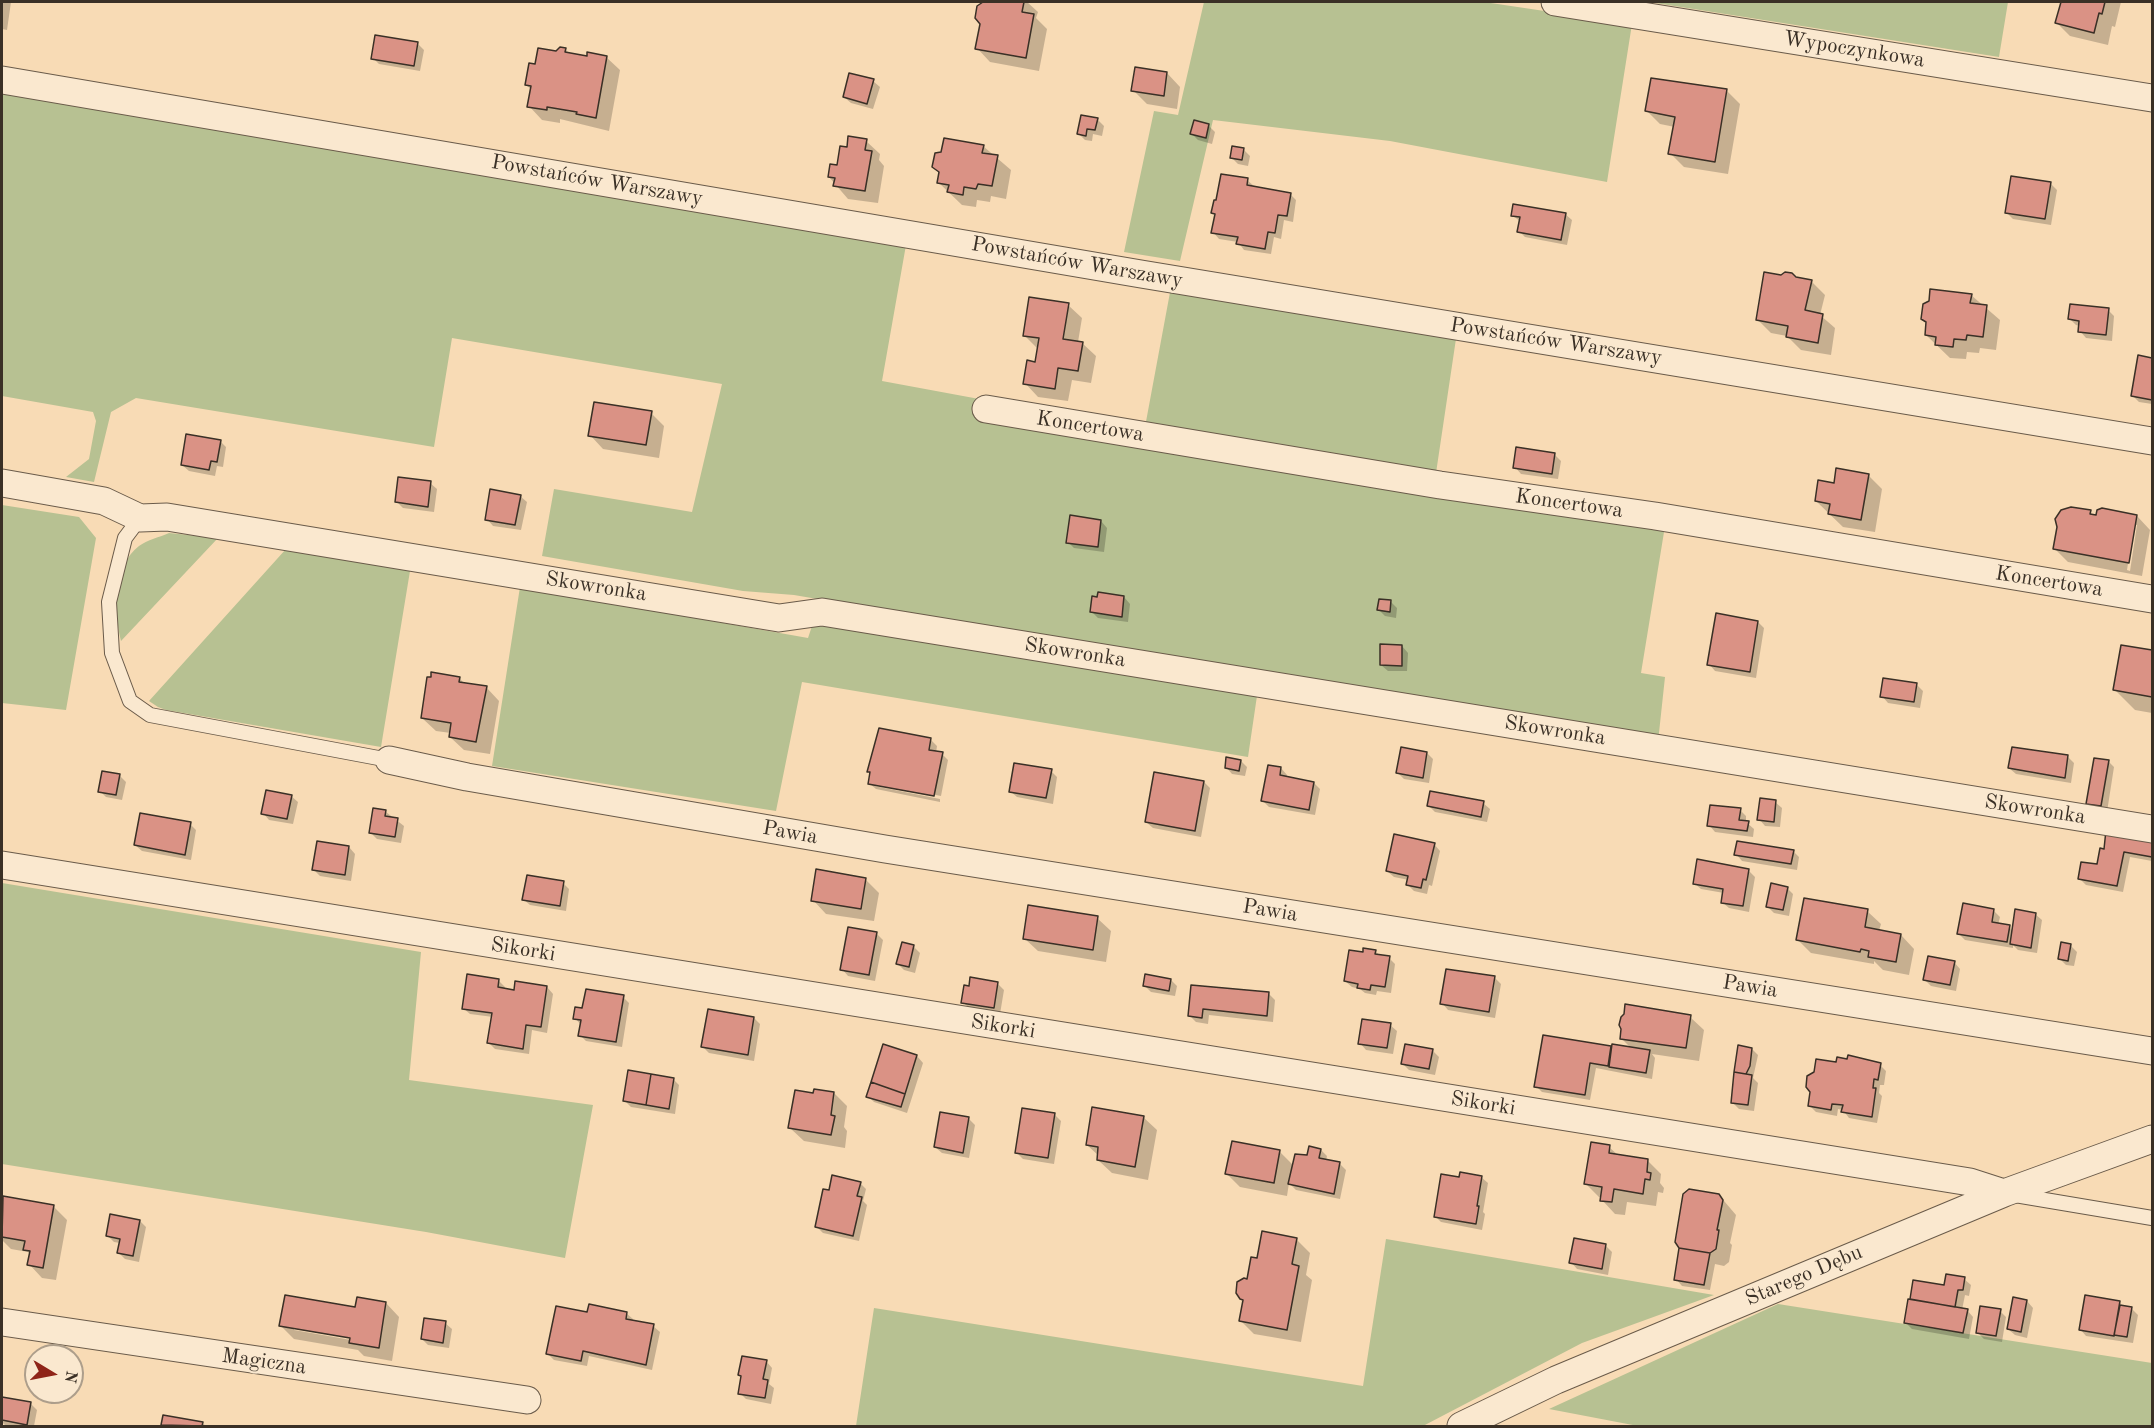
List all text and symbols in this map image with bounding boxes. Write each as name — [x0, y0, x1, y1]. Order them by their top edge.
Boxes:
street label: Wypoczynkowa — [1782, 26, 1926, 74]
street label: Powstańców Warszawy — [489, 150, 705, 212]
street label: Powstańców Warszawy — [969, 232, 1185, 294]
street label: Powstańców Warszawy — [1448, 313, 1664, 371]
street label: Koncertowa — [1034, 406, 1146, 448]
street label: Koncertowa — [1514, 484, 1624, 524]
street label: Koncertowa — [1993, 561, 2105, 603]
street label: Skowronka — [544, 567, 648, 607]
street label: Skowronka — [1023, 633, 1127, 673]
street label: Skowronka — [1503, 711, 1607, 751]
street label: Skowronka — [1983, 790, 2087, 830]
street label: Pawia — [760, 816, 820, 850]
street label: Pawia — [1241, 894, 1299, 928]
street label: Sikorki — [489, 932, 557, 968]
street label: Pawia — [1721, 970, 1779, 1004]
street label: Sikorki — [969, 1009, 1037, 1045]
street label: Sikorki — [1449, 1086, 1517, 1122]
street label: Starego Dębu — [1742, 1240, 1866, 1312]
north arrow — [24, 1344, 84, 1404]
street label: Magiczna — [220, 1344, 308, 1380]
text: N — [61, 1369, 79, 1384]

